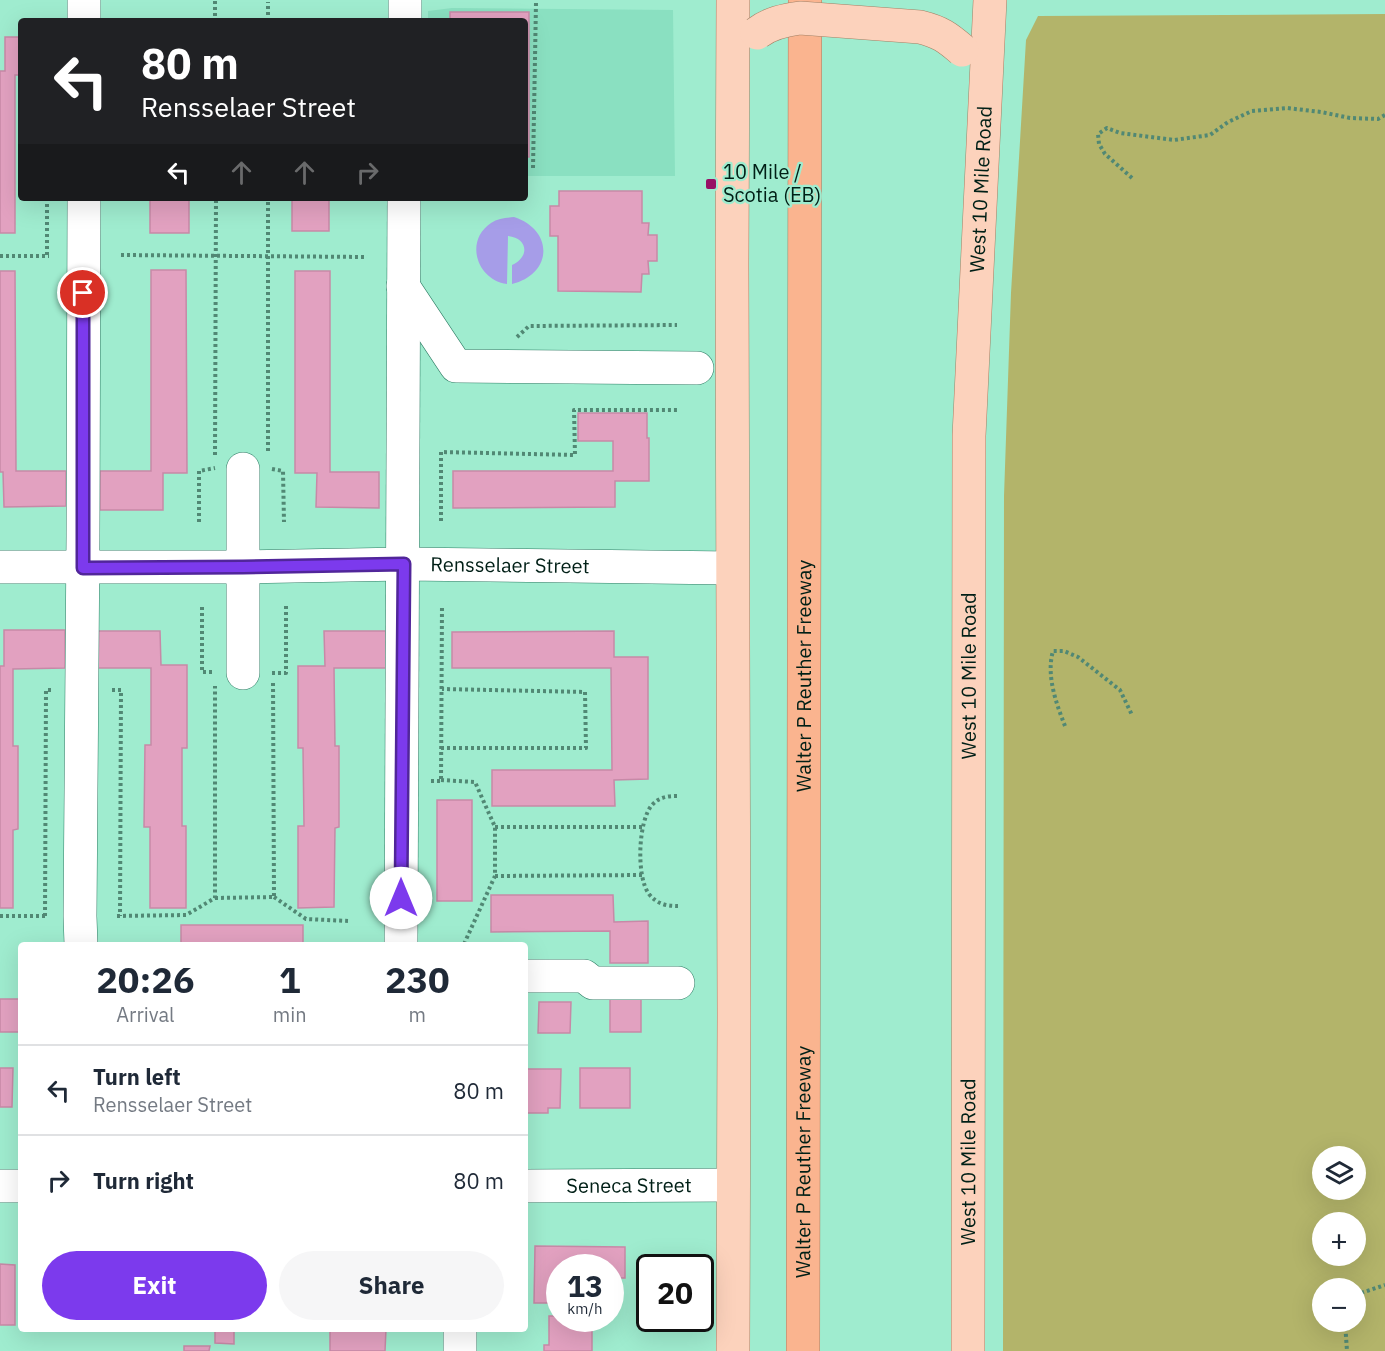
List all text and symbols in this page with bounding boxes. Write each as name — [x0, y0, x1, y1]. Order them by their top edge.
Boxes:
text: 80 m — [141, 36, 239, 91]
icon: left — [42, 42, 120, 120]
text: Rensselaer Street — [141, 89, 356, 124]
street label: West 10 Mile Road — [963, 105, 998, 273]
icon: left — [162, 156, 195, 189]
icon: ahead — [225, 156, 258, 189]
icon: ahead — [288, 156, 321, 189]
icon: right — [351, 156, 384, 189]
place label: 10 Mile / Scotia (EB) — [723, 158, 821, 208]
marker: 10 Mile / Scotia (EB) — [704, 177, 718, 191]
pin — [57, 267, 108, 318]
icon: arrive — [66, 276, 99, 309]
street label: Rensselaer Street — [430, 550, 590, 579]
street label: Walter P Reuther Freeway — [790, 560, 817, 792]
street label: West 10 Mile Road — [955, 592, 982, 760]
position arrow — [369, 866, 433, 930]
text: 20:26 — [96, 956, 195, 1003]
text: 1 — [279, 956, 301, 1003]
text: 230 — [385, 956, 450, 1003]
text: Arrival — [116, 1001, 175, 1028]
text: min — [273, 1001, 307, 1028]
text: m — [409, 1001, 426, 1028]
street label: Walter P Reuther Freeway — [789, 1046, 816, 1278]
text: Turn left — [93, 1062, 181, 1091]
icon: left — [42, 1074, 75, 1107]
text: 80 m — [453, 1076, 504, 1105]
street label: West 10 Mile Road — [954, 1078, 981, 1246]
text: Rensselaer Street — [93, 1091, 252, 1118]
map controls — [1312, 1146, 1366, 1332]
button: layers — [1312, 1146, 1366, 1200]
icon: right — [42, 1164, 75, 1197]
text: Turn right — [93, 1166, 194, 1195]
text: 80 m — [453, 1166, 504, 1195]
street label: Seneca Street — [566, 1171, 692, 1199]
button: + — [1312, 1212, 1366, 1266]
button: Exit — [42, 1251, 267, 1320]
button: Share — [279, 1251, 504, 1320]
speed limit sign: 20 — [636, 1254, 714, 1332]
text: 13 — [567, 1266, 603, 1305]
button: − — [1312, 1278, 1366, 1332]
text: km/h — [567, 1299, 603, 1318]

